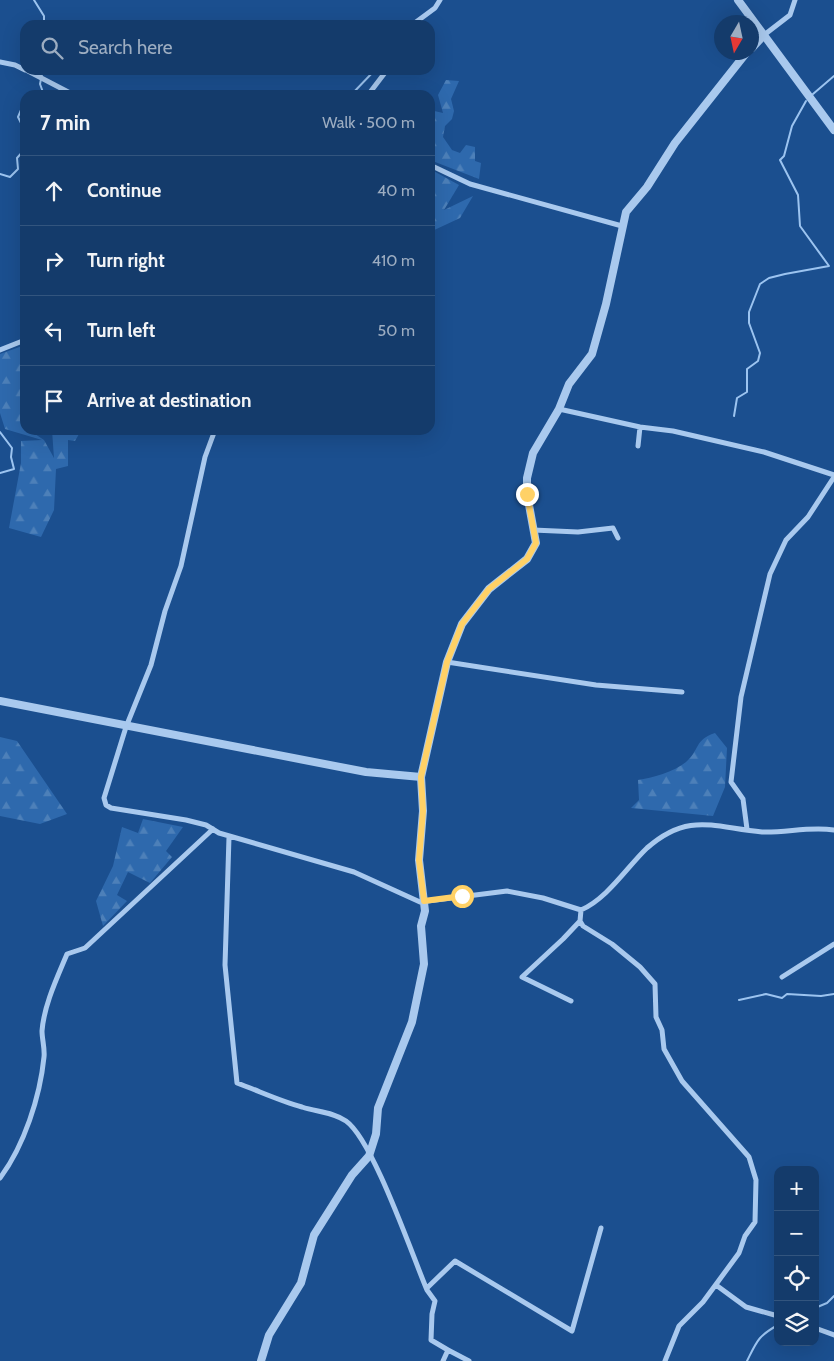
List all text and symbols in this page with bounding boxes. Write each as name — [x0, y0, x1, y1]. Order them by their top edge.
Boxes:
north arrow — [714, 15, 759, 60]
search box — [20, 20, 435, 75]
icon: search — [38, 34, 66, 62]
text: Search here — [78, 36, 172, 59]
text: 7 min — [40, 110, 90, 135]
text: Walk · 500 m — [322, 113, 415, 132]
icon: ahead — [40, 177, 68, 205]
text: Continue — [87, 179, 161, 202]
text: 40 m — [377, 181, 415, 200]
icon: right — [40, 247, 68, 275]
text: Turn right — [87, 249, 165, 272]
text: 410 m — [372, 251, 415, 270]
icon: left — [40, 317, 68, 345]
text: Turn left — [87, 319, 155, 342]
text: 50 m — [378, 321, 415, 340]
icon: arrive — [40, 387, 68, 415]
text: Arrive at destination — [87, 389, 251, 412]
route end — [516, 483, 539, 506]
route start — [451, 885, 474, 908]
map controls — [774, 1166, 819, 1346]
button: + — [774, 1166, 819, 1211]
button: − — [774, 1211, 819, 1256]
button: locate — [774, 1256, 819, 1301]
button: layers — [774, 1301, 819, 1346]

